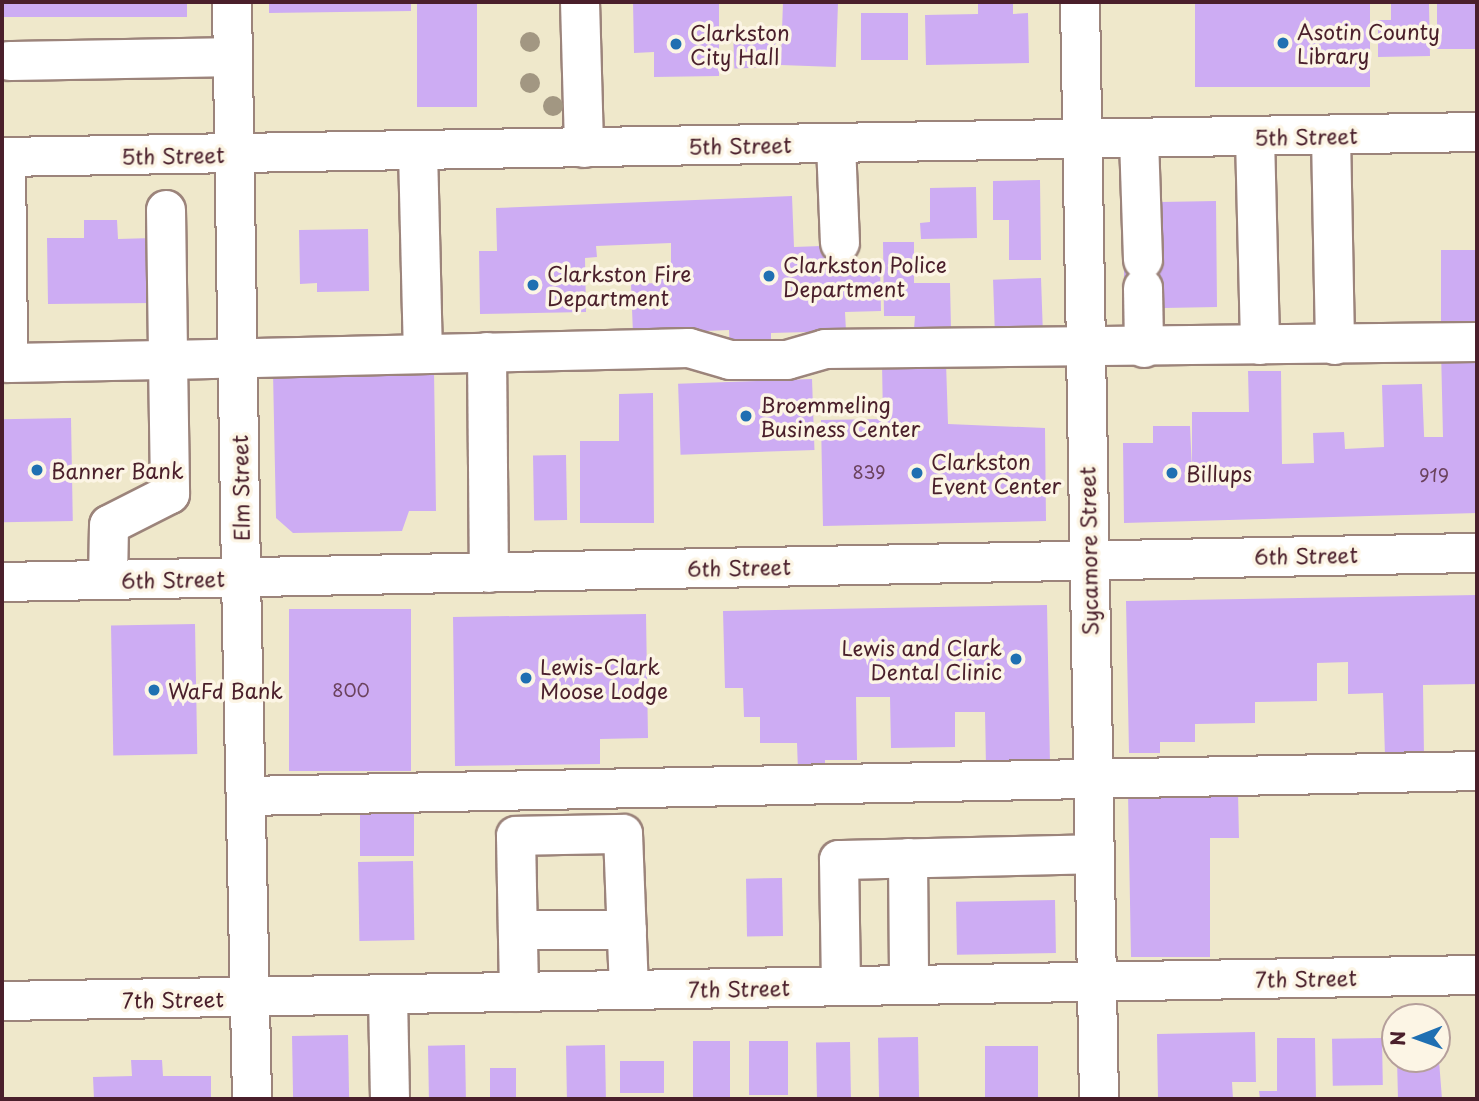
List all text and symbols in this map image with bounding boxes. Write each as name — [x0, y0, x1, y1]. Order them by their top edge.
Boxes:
place label: Asotin County Library — [1297, 18, 1441, 68]
place label: Clarkston City Hall — [690, 19, 790, 69]
marker: Asotin County Library — [1275, 35, 1291, 51]
marker: Clarkston City Hall — [668, 36, 684, 52]
street label: 5th Street — [1254, 122, 1358, 150]
street label: 5th Street — [688, 131, 792, 159]
street label: 5th Street — [121, 141, 225, 169]
place label: Clarkston Police Department — [783, 251, 947, 301]
place label: Clarkston Fire Department — [547, 260, 691, 310]
marker: Clarkston Police Department — [761, 268, 777, 284]
marker: Clarkston Fire Department — [525, 277, 541, 293]
place label: Broemmeling Business Center — [760, 391, 922, 441]
marker: Broemmeling Business Center — [738, 408, 754, 424]
street label: Elm Street — [226, 434, 254, 542]
place label: Clarkston Event Center — [931, 448, 1063, 498]
place label: Banner Bank — [51, 457, 185, 483]
place label: Billups — [1186, 460, 1252, 486]
house number: 839 — [852, 461, 886, 483]
marker: Banner Bank — [29, 462, 45, 478]
house number: 919 — [1419, 464, 1449, 486]
marker: Clarkston Event Center — [909, 465, 925, 481]
marker: Billups — [1164, 465, 1180, 481]
street label: Sycamore Street — [1074, 466, 1102, 636]
street label: 6th Street — [1253, 541, 1359, 569]
street label: 6th Street — [686, 553, 792, 581]
street label: 6th Street — [120, 565, 226, 593]
place label: Lewis and Clark Dental Clinic — [840, 634, 1002, 684]
marker: Lewis and Clark Dental Clinic — [1008, 651, 1024, 667]
place label: Lewis-Clark Moose Lodge — [540, 653, 668, 703]
marker: Lewis-Clark Moose Lodge — [518, 670, 534, 686]
place label: WaFd Bank — [168, 677, 285, 703]
house number: 800 — [332, 679, 370, 701]
marker: WaFd Bank — [146, 682, 162, 698]
street label: 7th Street — [1255, 965, 1357, 991]
street label: 7th Street — [688, 975, 790, 1001]
street label: 7th Street — [122, 986, 224, 1012]
north arrow — [1381, 1003, 1451, 1073]
text: N — [1383, 1031, 1411, 1046]

